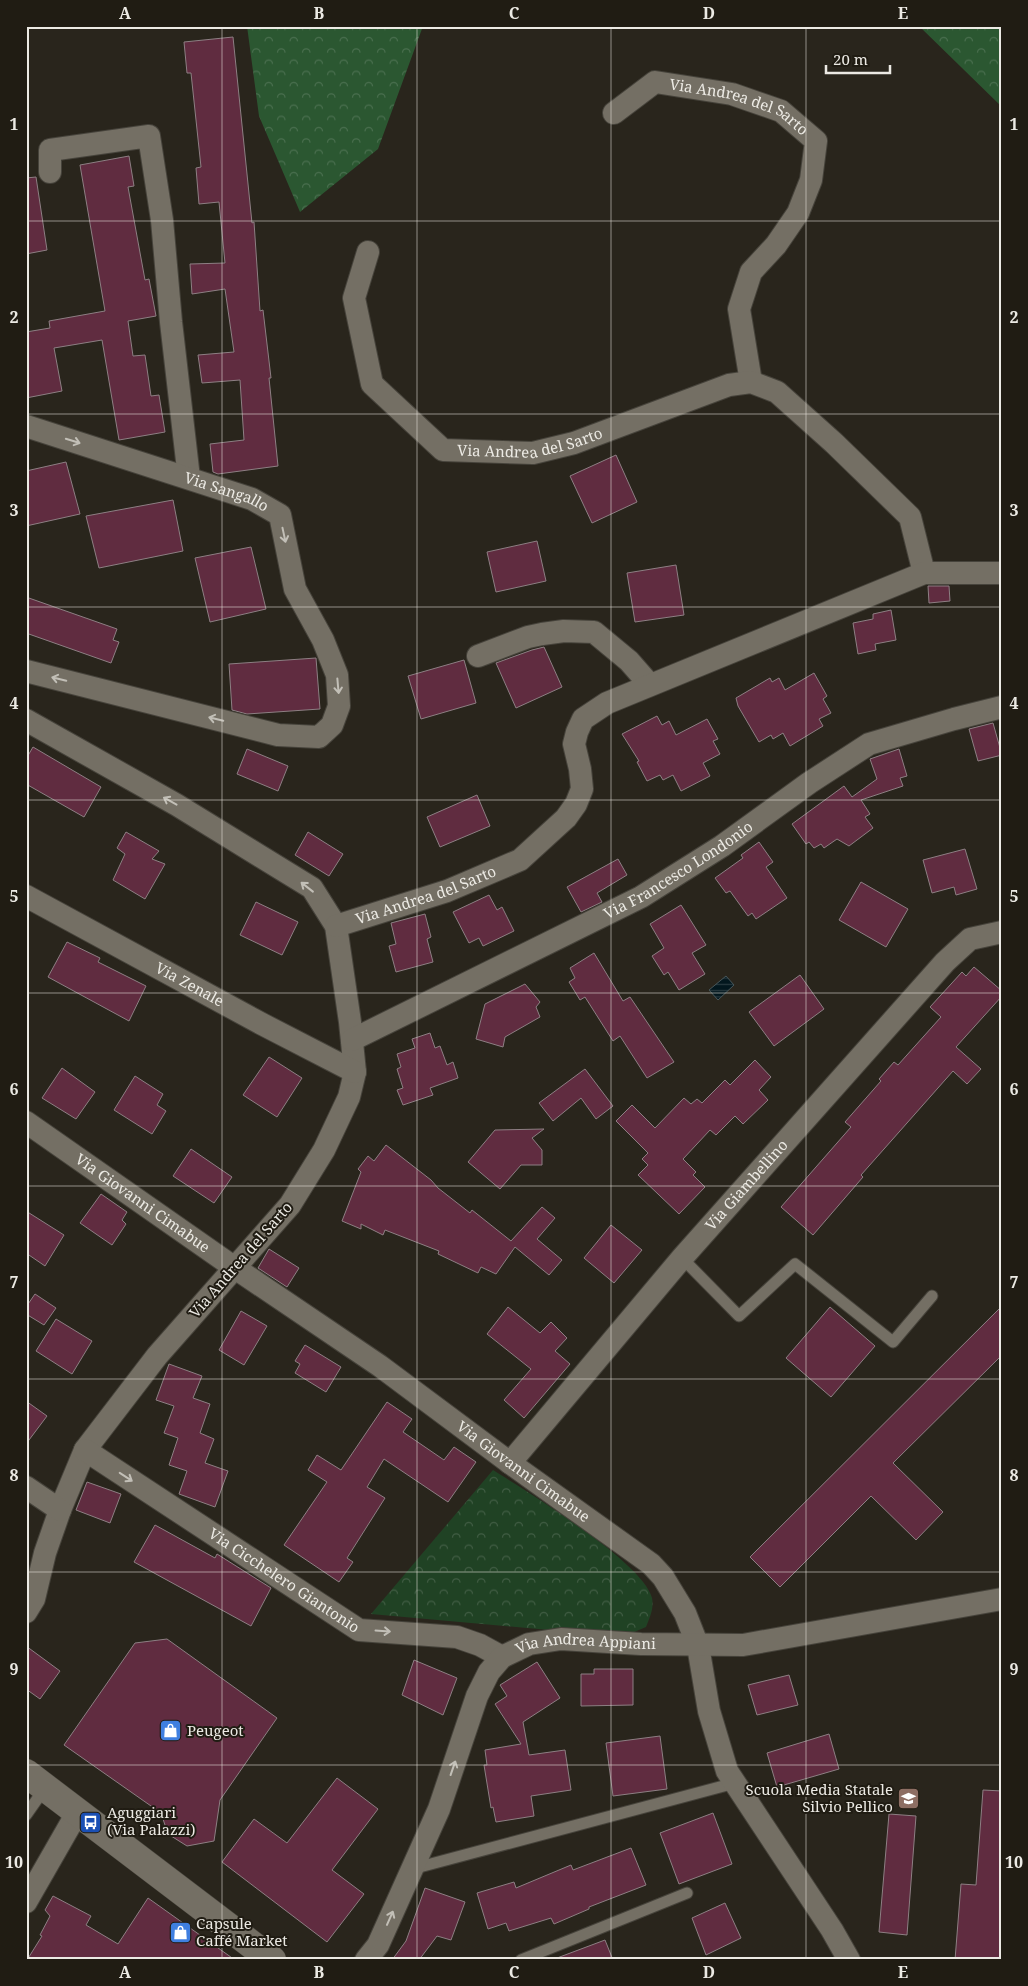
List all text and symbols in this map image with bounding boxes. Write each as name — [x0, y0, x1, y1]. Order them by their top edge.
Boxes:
text: A — [119, 2, 132, 24]
text: B — [314, 2, 325, 24]
text: C — [509, 2, 520, 24]
text: D — [703, 2, 715, 24]
text: E — [898, 2, 908, 24]
scale bar — [826, 42, 889, 74]
text: 20 m — [833, 49, 868, 69]
street label: Via Andrea del Sarto — [668, 73, 813, 139]
text: 1 — [9, 113, 19, 135]
text: 1 — [1009, 113, 1019, 135]
text: 2 — [9, 306, 19, 328]
text: 2 — [1009, 306, 1019, 328]
street label: Via Andrea del Sarto — [457, 422, 605, 463]
one-way arrow — [64, 436, 80, 446]
street label: Via Sangallo — [182, 467, 273, 516]
text: 3 — [9, 499, 19, 521]
text: 3 — [1009, 499, 1019, 521]
one-way arrow — [279, 527, 289, 543]
one-way arrow — [51, 674, 67, 683]
one-way arrow — [333, 678, 342, 694]
text: 4 — [9, 692, 19, 714]
text: 4 — [1009, 692, 1019, 714]
one-way arrow — [209, 714, 225, 723]
one-way arrow — [163, 795, 177, 805]
street label: Via Francesco Londonio — [600, 816, 756, 923]
street label: Via Andrea del Sarto — [353, 860, 499, 928]
one-way arrow — [301, 882, 314, 893]
text: 5 — [9, 885, 19, 907]
text: 5 — [1009, 885, 1019, 907]
street label: Via Zenale — [152, 957, 228, 1010]
text: 6 — [9, 1078, 19, 1100]
text: 6 — [1009, 1078, 1019, 1100]
street label: Via Giambellino — [700, 1135, 792, 1234]
street label: Via Giovanni Cimabue — [72, 1148, 214, 1257]
street label: Via Andrea del Sarto — [184, 1197, 296, 1322]
text: 7 — [9, 1271, 19, 1293]
text: 7 — [1009, 1271, 1019, 1293]
street label: Via Giovanni Cimabue — [453, 1416, 594, 1526]
text: 8 — [9, 1464, 19, 1486]
text: 8 — [1009, 1464, 1019, 1486]
one-way arrow — [119, 1472, 133, 1482]
street label: Via Cicchelero Giantonio — [205, 1523, 364, 1637]
one-way arrow — [375, 1627, 391, 1636]
street label: Via Andrea Appiani — [512, 1628, 656, 1658]
text: 9 — [9, 1658, 19, 1680]
text: 9 — [1009, 1658, 1019, 1680]
shop icon: Peugeot — [159, 1719, 183, 1743]
place label: Peugeot — [187, 1720, 244, 1740]
one-way arrow — [449, 1761, 458, 1776]
place label: Scuola Media Statale Silvio Pellico — [746, 1779, 893, 1816]
school or university icon: Scuola Media Statale Silvio Pellico — [897, 1787, 921, 1811]
place label: Aguggiari (Via Palazzi) — [107, 1802, 195, 1839]
bus stop icon: Aguggiari (Via Palazzi) — [79, 1810, 103, 1834]
text: 10 — [5, 1851, 23, 1873]
text: 10 — [1005, 1851, 1023, 1873]
one-way arrow — [386, 1911, 396, 1926]
place label: Capsule Caffé Market — [196, 1913, 288, 1950]
shop icon: Capsule Caffé Market — [168, 1921, 192, 1945]
text: A — [119, 1961, 132, 1983]
text: B — [314, 1961, 325, 1983]
text: C — [509, 1961, 520, 1983]
text: D — [703, 1961, 715, 1983]
text: E — [898, 1961, 908, 1983]

